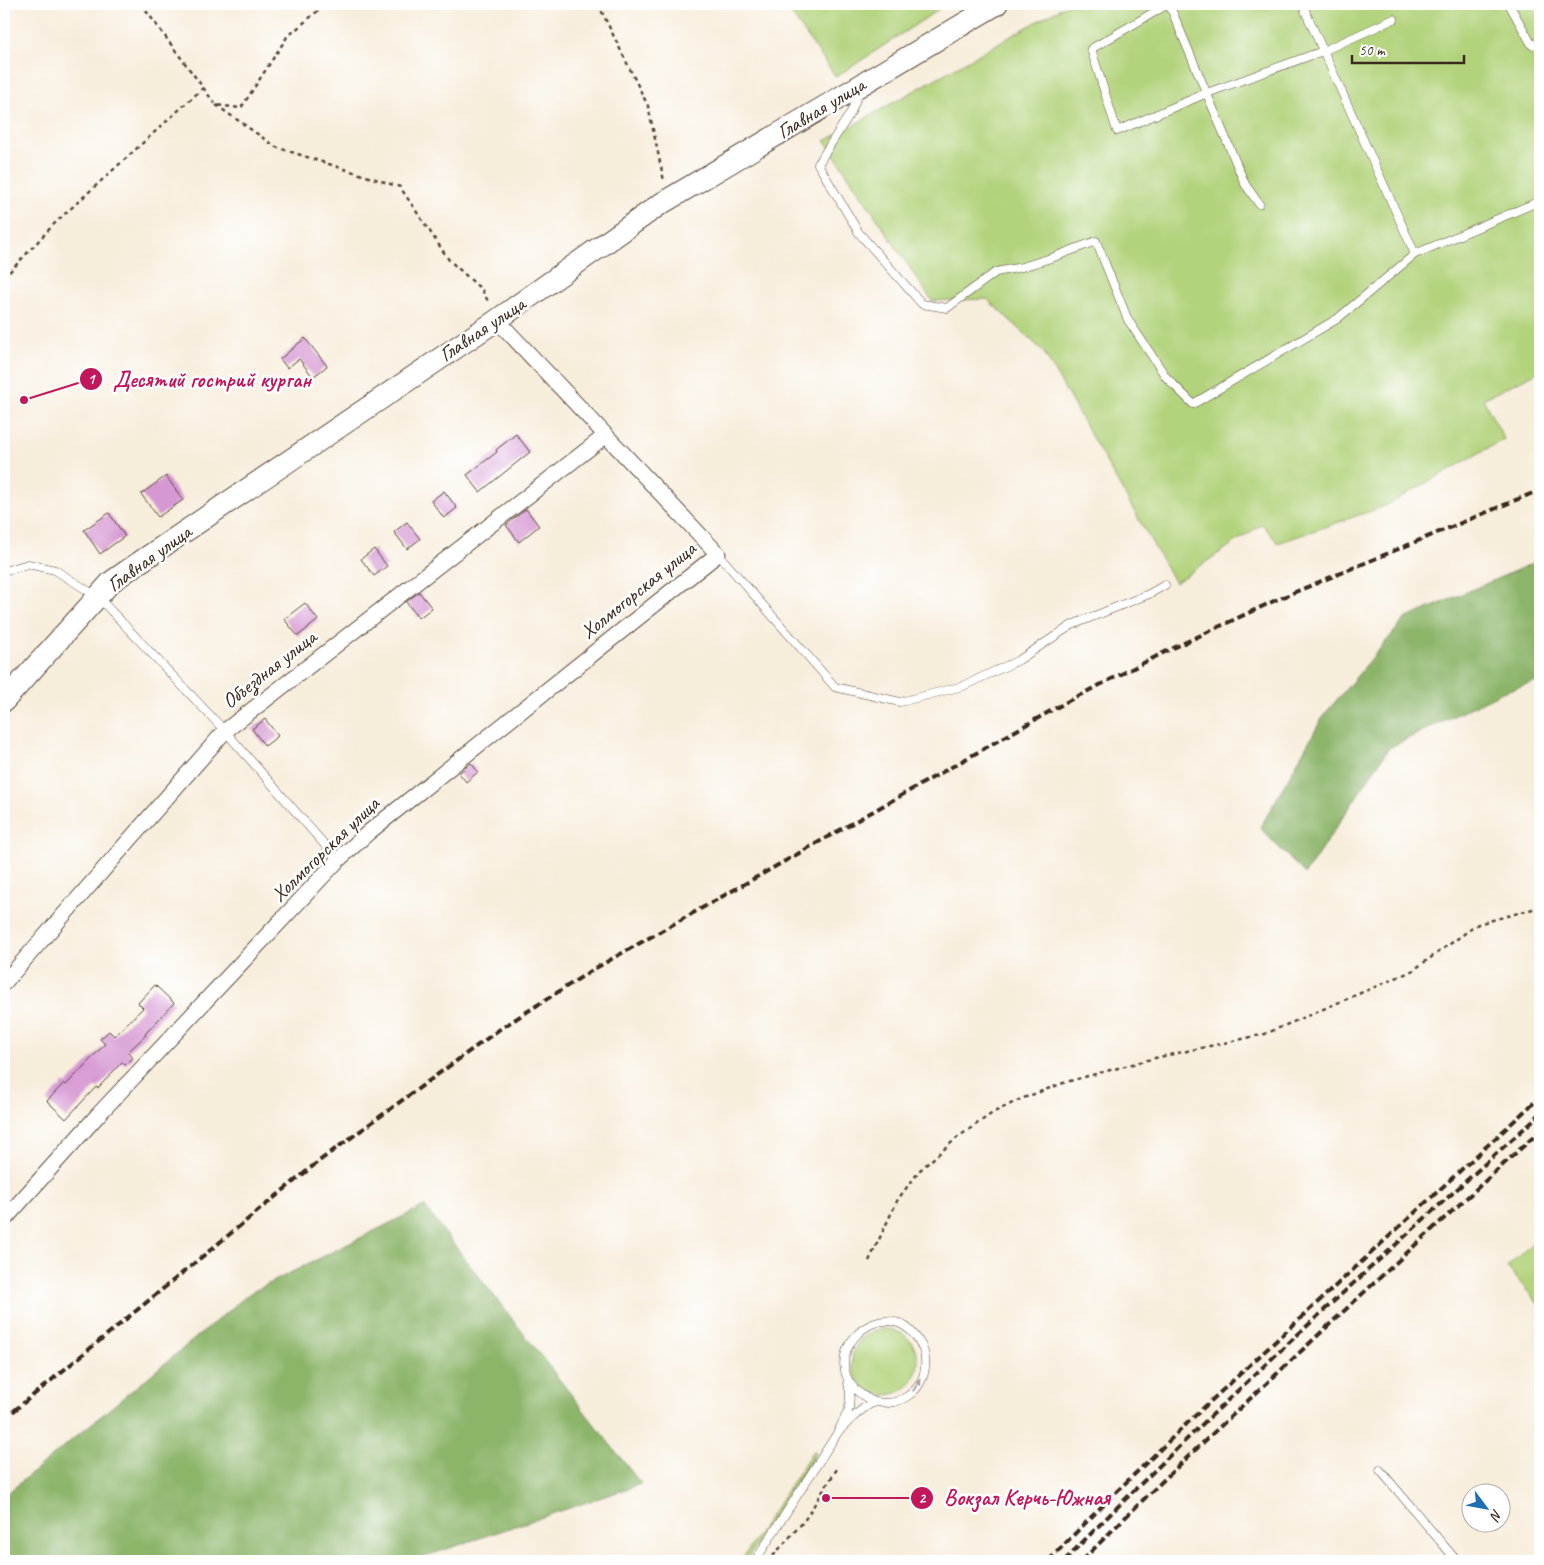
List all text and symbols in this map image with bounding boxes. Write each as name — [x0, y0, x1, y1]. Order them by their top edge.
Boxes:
scale bar — [1352, 32, 1464, 64]
text: 50 m — [1359, 41, 1386, 60]
street label: Главная улица — [772, 70, 872, 144]
street label: Главная улица — [434, 289, 532, 367]
callout: Десятий гострий курган — [78, 361, 321, 398]
text: Десятий гострий курган — [113, 366, 312, 394]
text: 1 — [88, 370, 97, 389]
street label: Главная улица — [102, 517, 198, 597]
street label: Холмогорская улица — [575, 535, 702, 644]
street label: Объездная улица — [217, 623, 324, 715]
street label: Холмогорская улица — [265, 790, 386, 907]
one-way arrow — [912, 1378, 922, 1392]
callout: Вокзал Керчь-Южная — [910, 1479, 1119, 1516]
north arrow — [1462, 1482, 1512, 1532]
text: Вокзал Керчь-Южная — [944, 1484, 1112, 1513]
text: 2 — [919, 1489, 927, 1508]
text: N — [1486, 1506, 1506, 1525]

